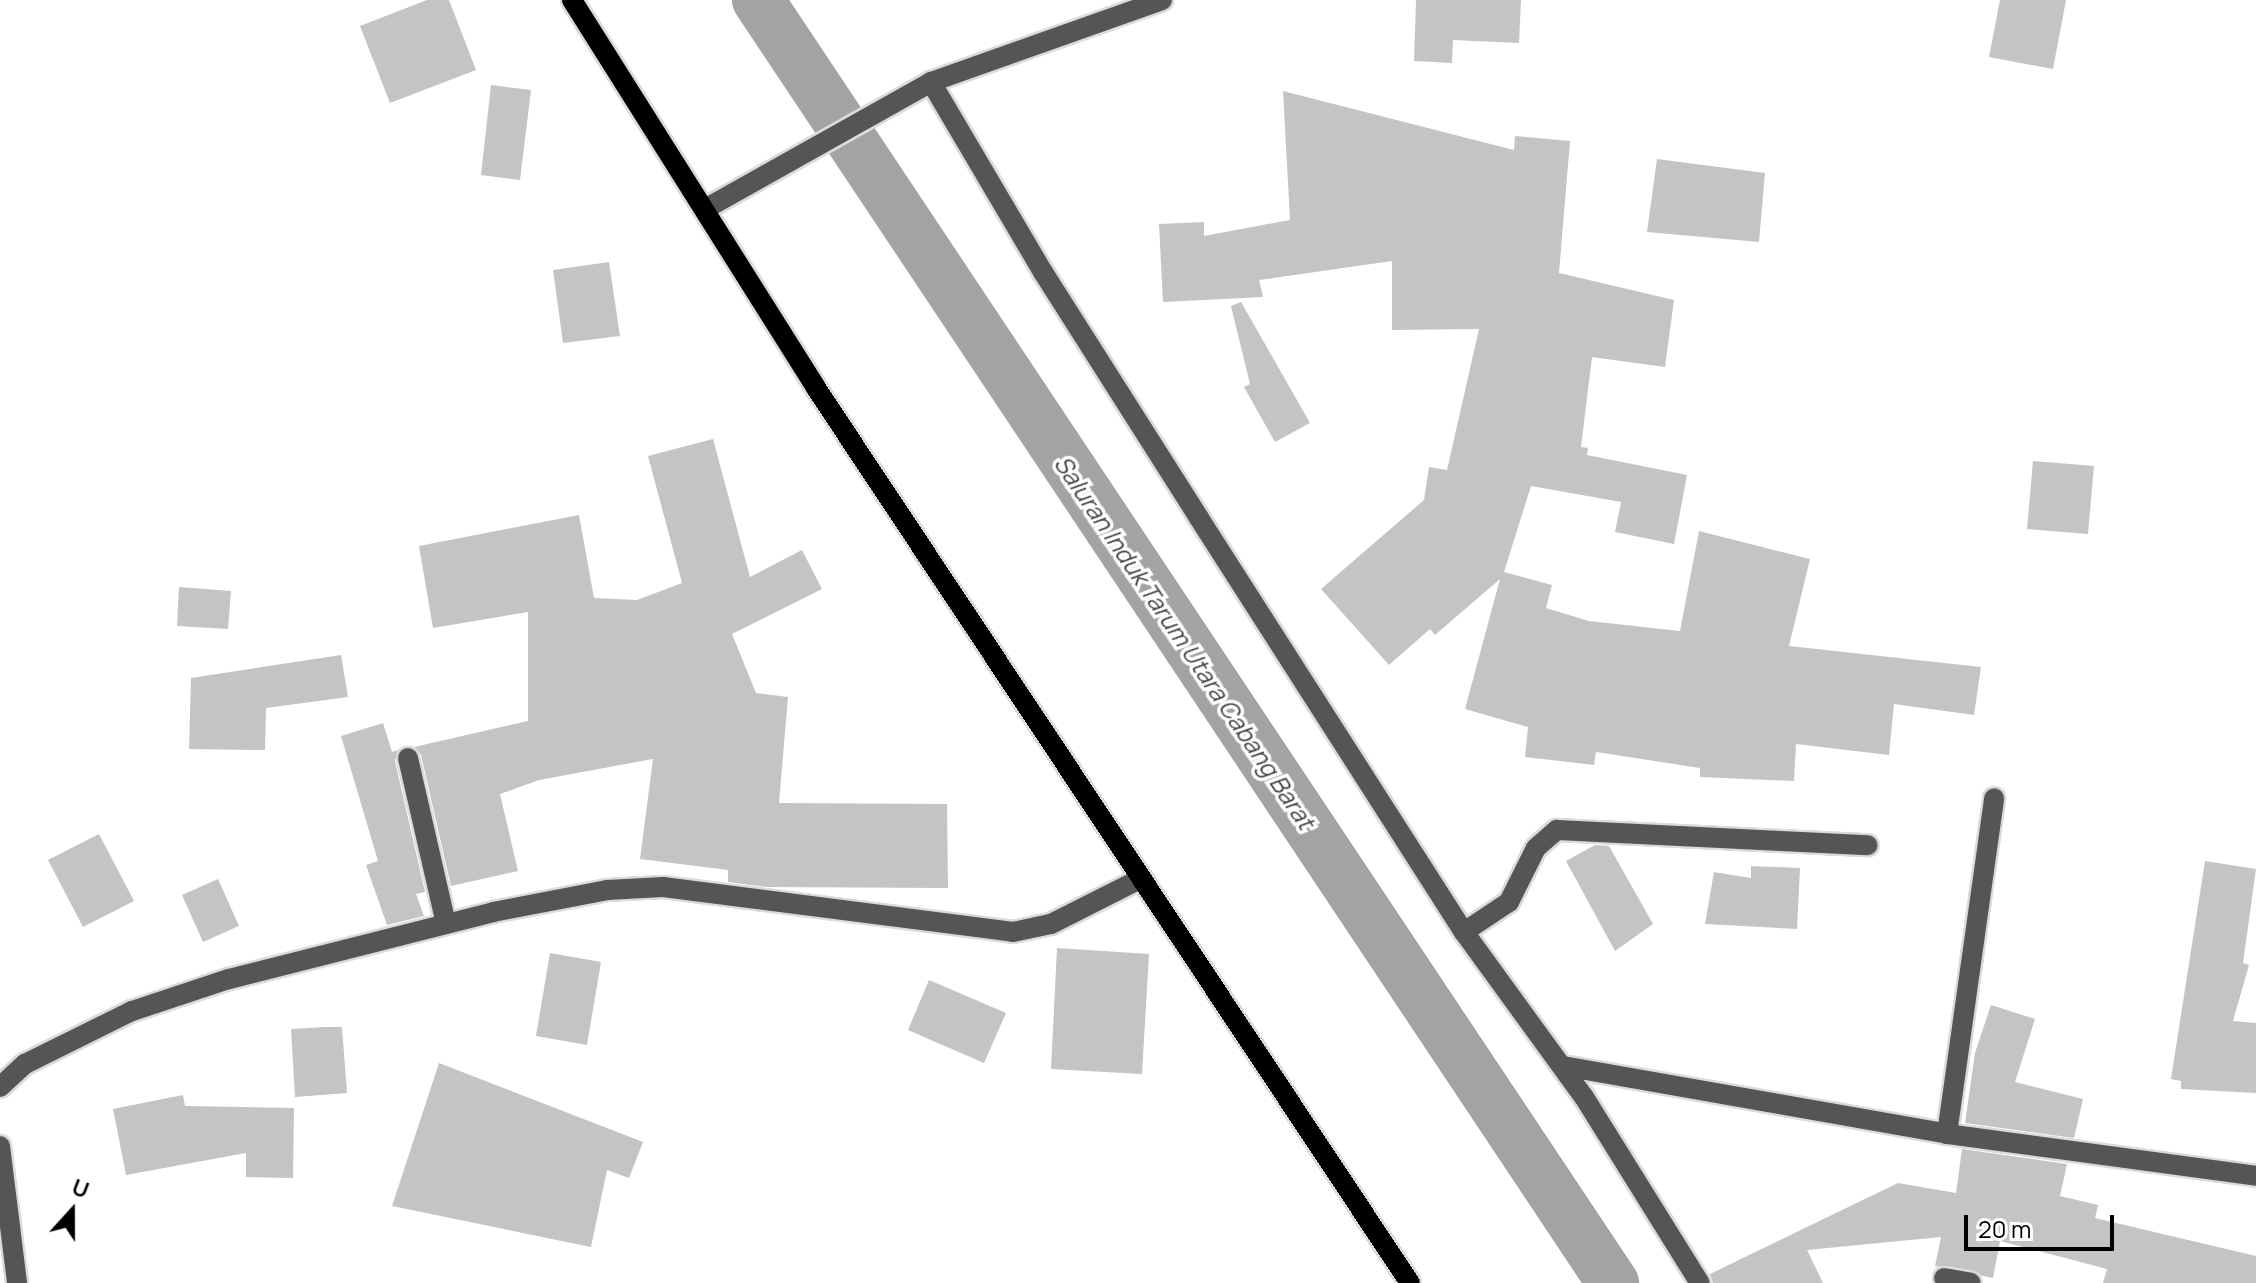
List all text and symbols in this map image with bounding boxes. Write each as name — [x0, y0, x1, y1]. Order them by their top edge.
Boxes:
water label: Saluran Induk Tarum Utara Cabang Barat — [1049, 450, 1321, 834]
north arrow — [32, 1171, 112, 1251]
text: U — [68, 1172, 93, 1205]
scale bar — [1968, 1199, 2118, 1249]
text: 20 m — [1978, 1212, 2031, 1245]

